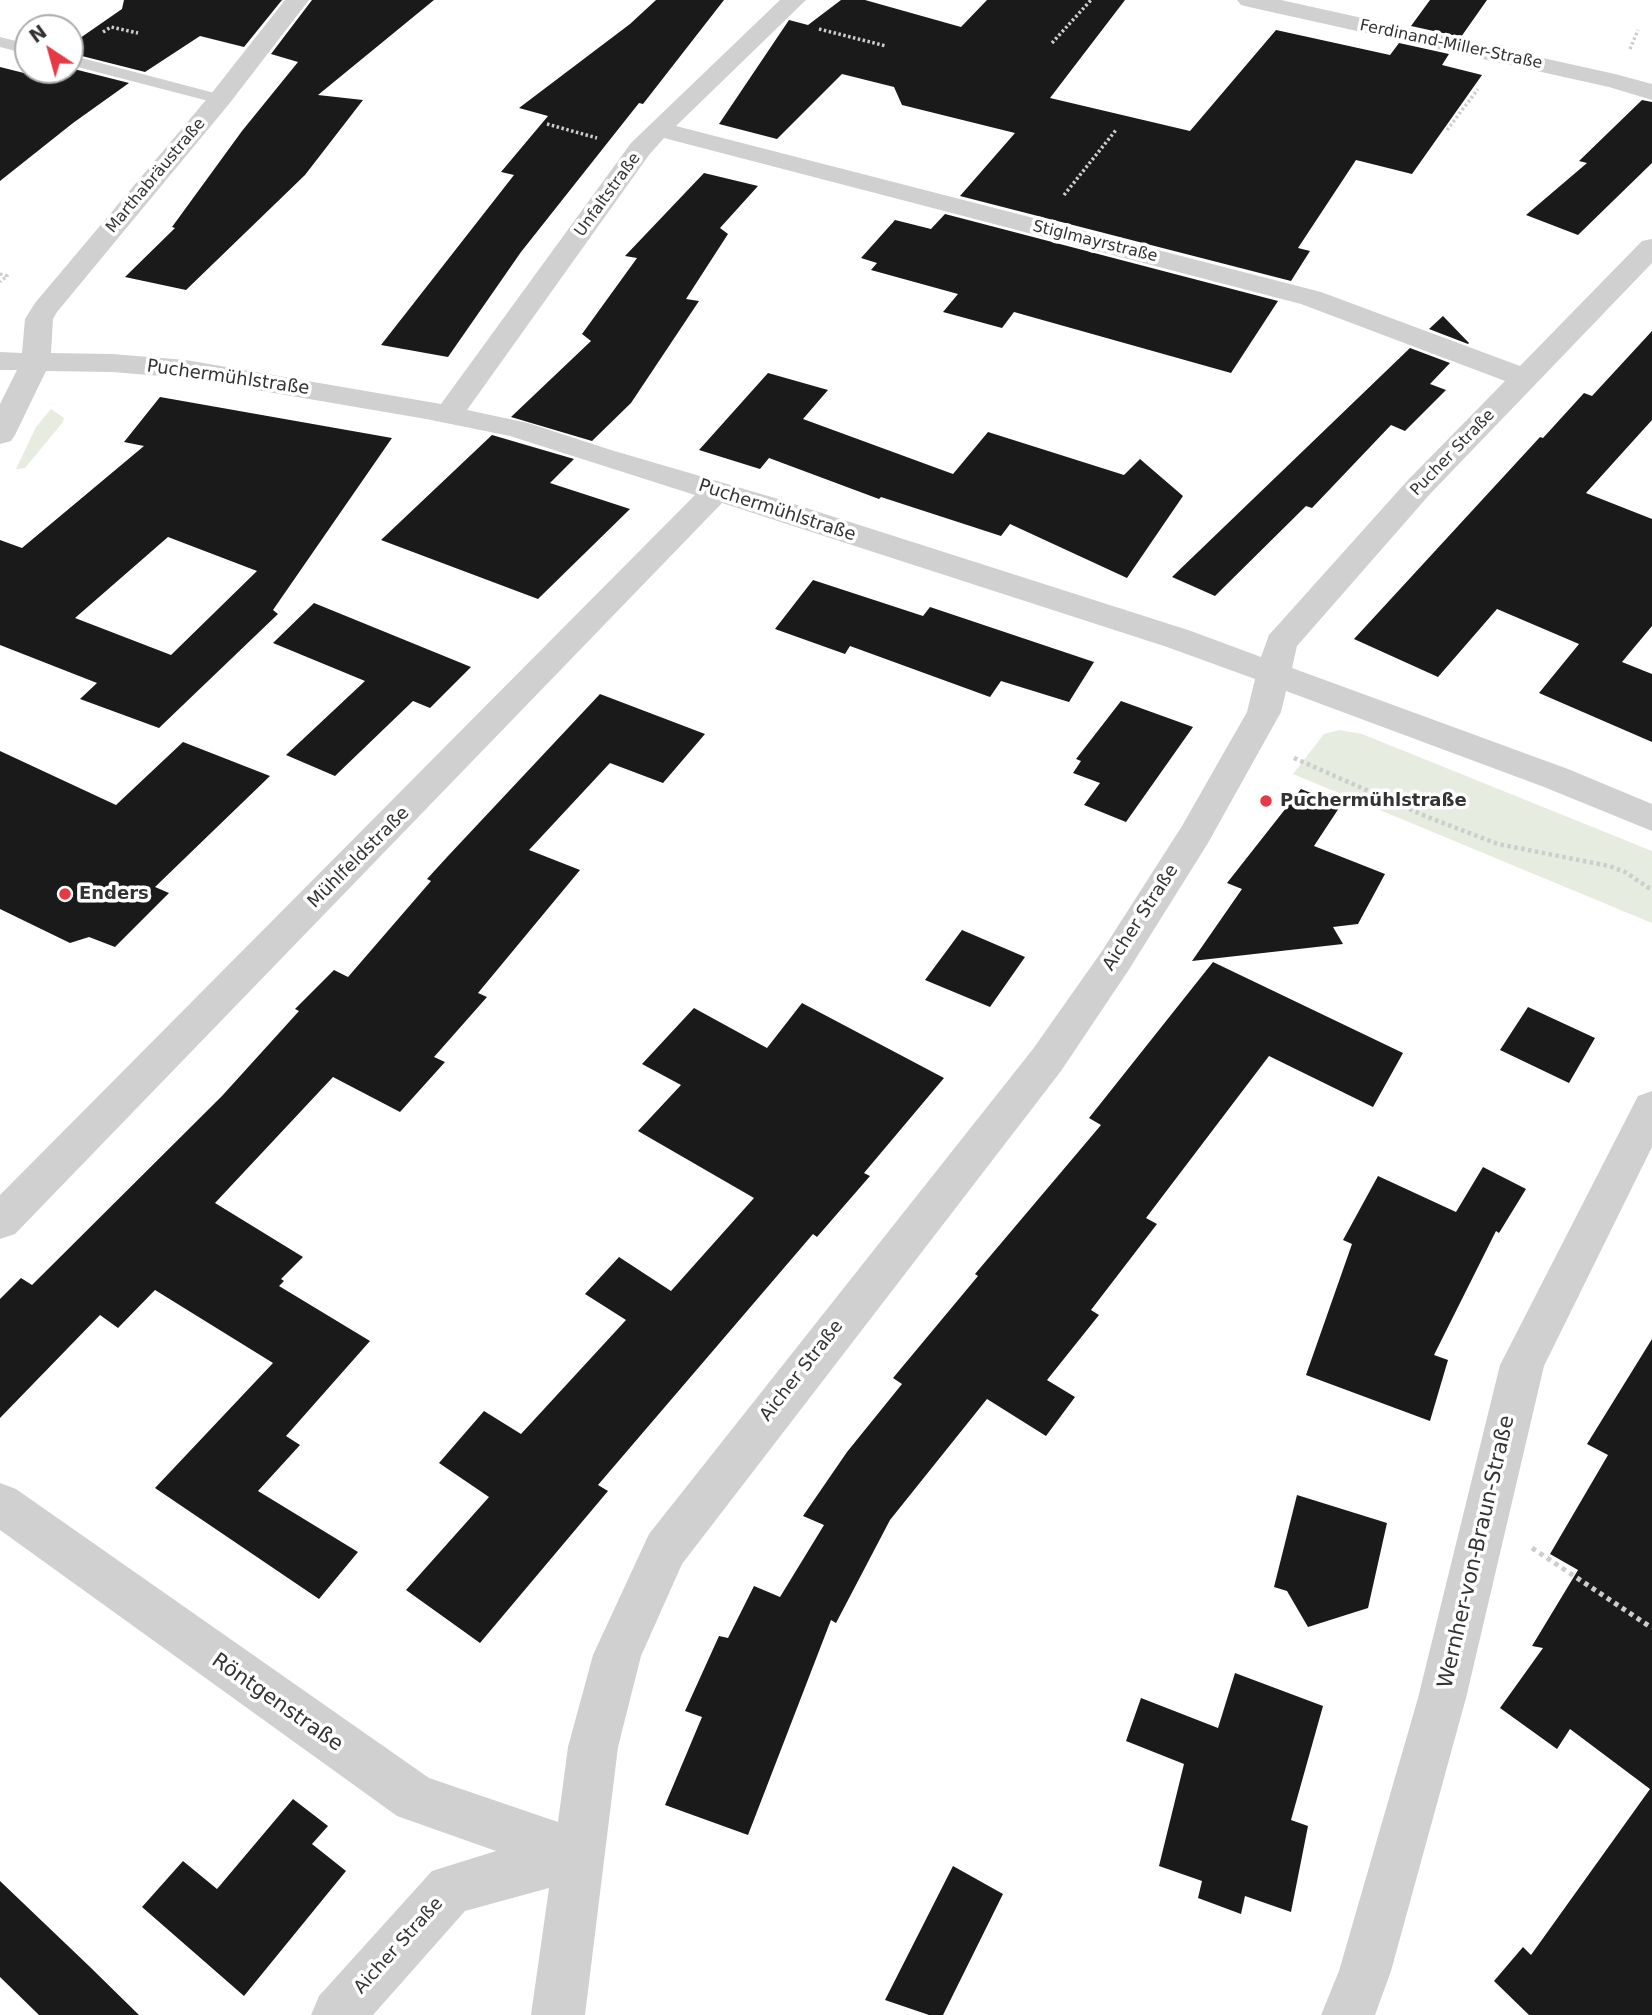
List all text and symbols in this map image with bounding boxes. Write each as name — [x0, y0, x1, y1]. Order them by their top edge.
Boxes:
north arrow — [14, 14, 84, 84]
street label: Ferdinand-Miller-Straße — [1358, 16, 1544, 74]
text: N — [25, 20, 51, 47]
street label: Marthabräustraße — [102, 115, 210, 237]
street label: Unfaltstraße — [571, 149, 645, 241]
street label: Stiglmayrstraße — [1031, 217, 1159, 267]
street label: Puchermühlstraße — [145, 356, 311, 400]
street label: Pucher Straße — [1407, 406, 1499, 500]
street label: Puchermühlstraße — [696, 475, 858, 547]
place label: Puchermühlstraße — [1280, 790, 1467, 812]
marker: Puchermühlstraße — [1258, 793, 1274, 809]
street label: Mühlfeldstraße — [304, 803, 414, 913]
street label: Aicher Straße — [1099, 861, 1183, 975]
place label: Enders — [79, 883, 149, 905]
marker: Enders — [57, 886, 73, 902]
street label: Aicher Straße — [756, 1316, 848, 1426]
street label: Wernher-von-Braun-Straße — [1433, 1413, 1521, 1691]
street label: Röntgenstraße — [207, 1648, 347, 1758]
street label: Aicher Straße — [350, 1893, 448, 1999]

